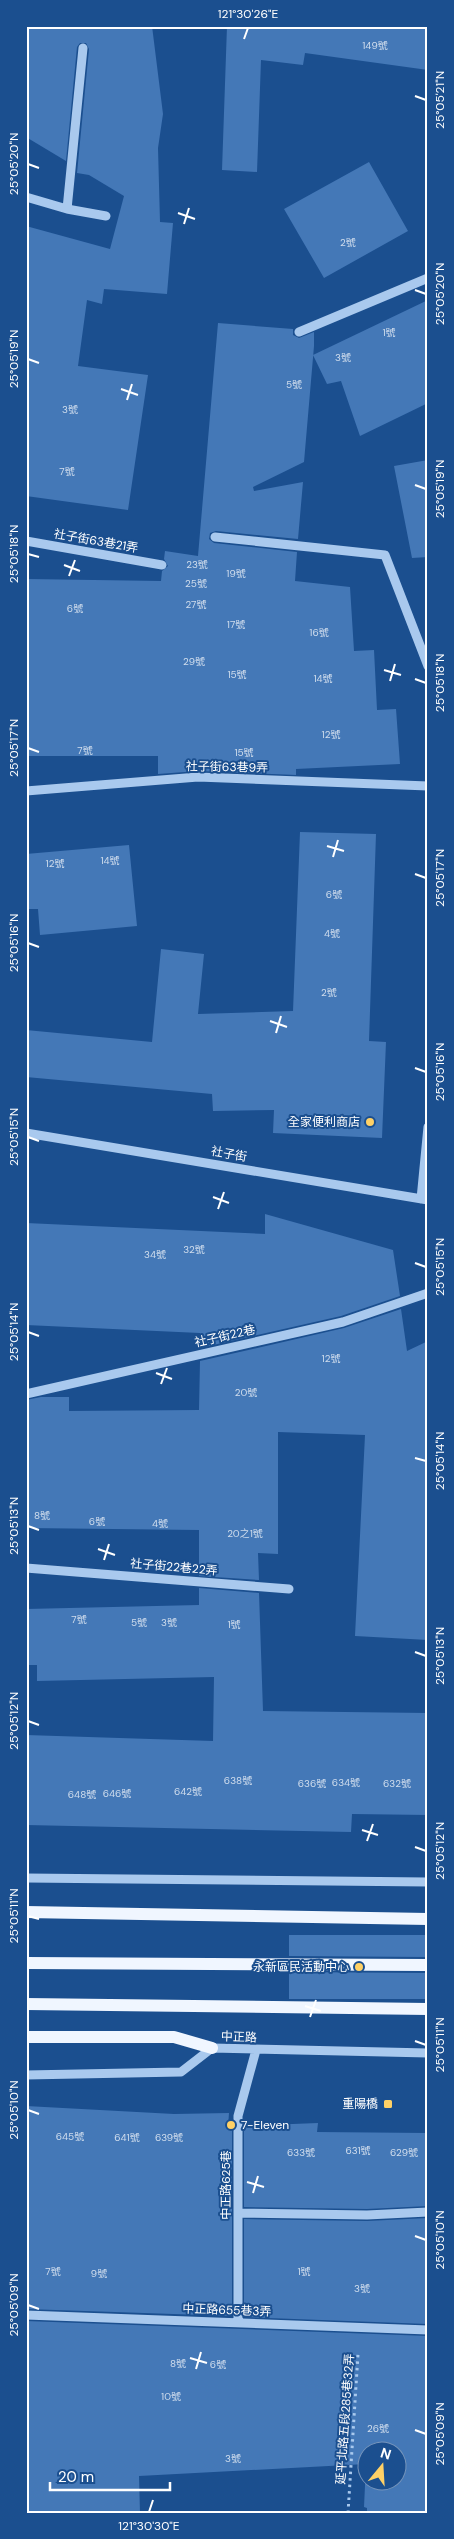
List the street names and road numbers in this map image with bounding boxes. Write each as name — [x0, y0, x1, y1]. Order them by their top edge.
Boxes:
street label: 社子街63巷21弄 — [53, 526, 139, 556]
street label: 社子街63巷9弄 — [186, 758, 268, 776]
street label: 社子街 — [210, 1143, 248, 1165]
street label: 社子街22巷 — [193, 1321, 257, 1351]
street label: 社子街22巷22弄 — [130, 1555, 218, 1579]
street label: 中正路 — [221, 2028, 257, 2046]
street label: 中正路625巷 — [218, 2150, 234, 2220]
street label: 中正路655巷3弄 — [182, 2300, 272, 2320]
street label: 延平北路五段285巷32弄 — [332, 2353, 358, 2485]

